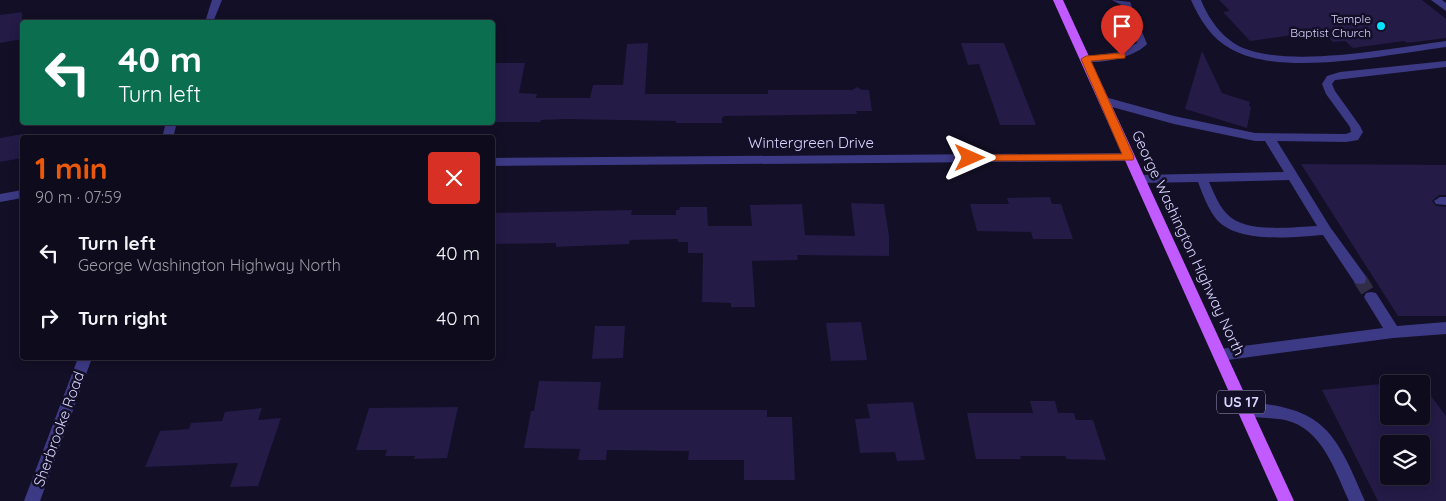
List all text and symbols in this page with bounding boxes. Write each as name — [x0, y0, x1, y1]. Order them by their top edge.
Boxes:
pin — [1101, 5, 1143, 56]
place label: Temple Baptist Church — [1290, 11, 1371, 40]
icon: arrive — [1108, 12, 1136, 40]
marker: Temple Baptist Church — [1375, 20, 1387, 32]
text: 40 m — [118, 37, 202, 81]
icon: left — [35, 40, 100, 105]
text: Turn left — [118, 80, 201, 108]
street label: George Washington Highway North — [1128, 127, 1249, 359]
position arrow — [943, 131, 995, 183]
street label: Wintergreen Drive — [748, 133, 874, 152]
text: 1 min — [35, 149, 108, 187]
button: close — [428, 152, 480, 204]
text: 90 m · 07:59 — [35, 187, 122, 207]
text: Turn left — [78, 231, 156, 255]
icon: left — [35, 239, 63, 267]
text: 40 m — [436, 241, 480, 265]
text: George Washington Highway North — [78, 255, 341, 275]
icon: right — [35, 304, 63, 332]
text: Turn right — [78, 306, 167, 330]
text: 40 m — [436, 306, 480, 330]
street label: Sherbrooke Road — [29, 369, 88, 489]
map controls — [1380, 375, 1430, 485]
button: search — [1380, 375, 1430, 425]
road number: US 17 — [1217, 391, 1265, 414]
button: layers — [1380, 435, 1430, 485]

